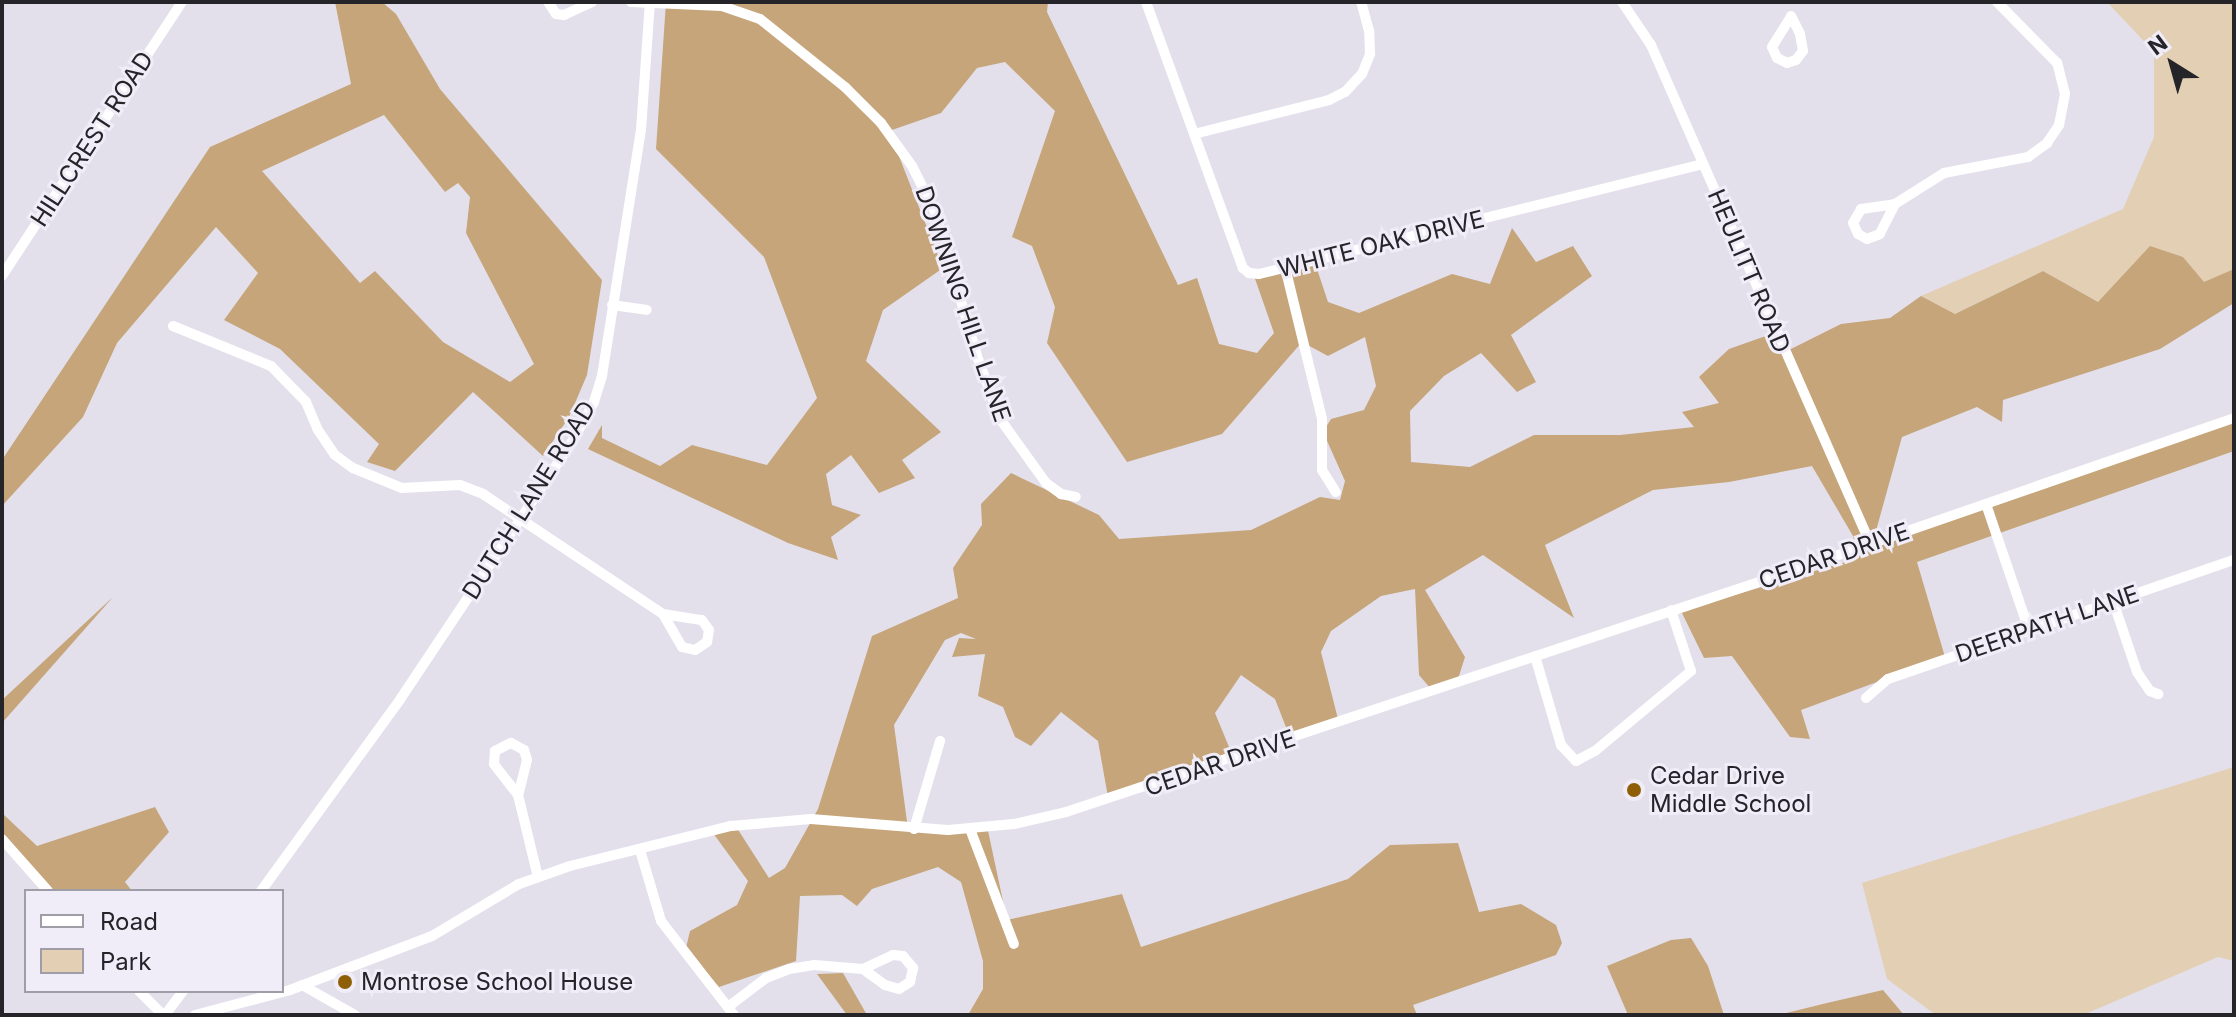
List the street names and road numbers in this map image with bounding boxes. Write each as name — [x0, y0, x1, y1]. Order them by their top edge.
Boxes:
street label: HILLCREST ROAD — [25, 46, 159, 232]
street label: DOWNING HILL LANE — [909, 182, 1017, 426]
street label: HEULITT ROAD — [1702, 185, 1796, 357]
street label: WHITE OAK DRIVE — [1275, 204, 1487, 284]
street label: DUTCH LANE ROAD — [456, 396, 602, 604]
street label: CEDAR DRIVE — [1755, 517, 1913, 595]
street label: DEERPATH LANE — [1951, 579, 2143, 669]
street label: CEDAR DRIVE — [1141, 724, 1299, 802]

